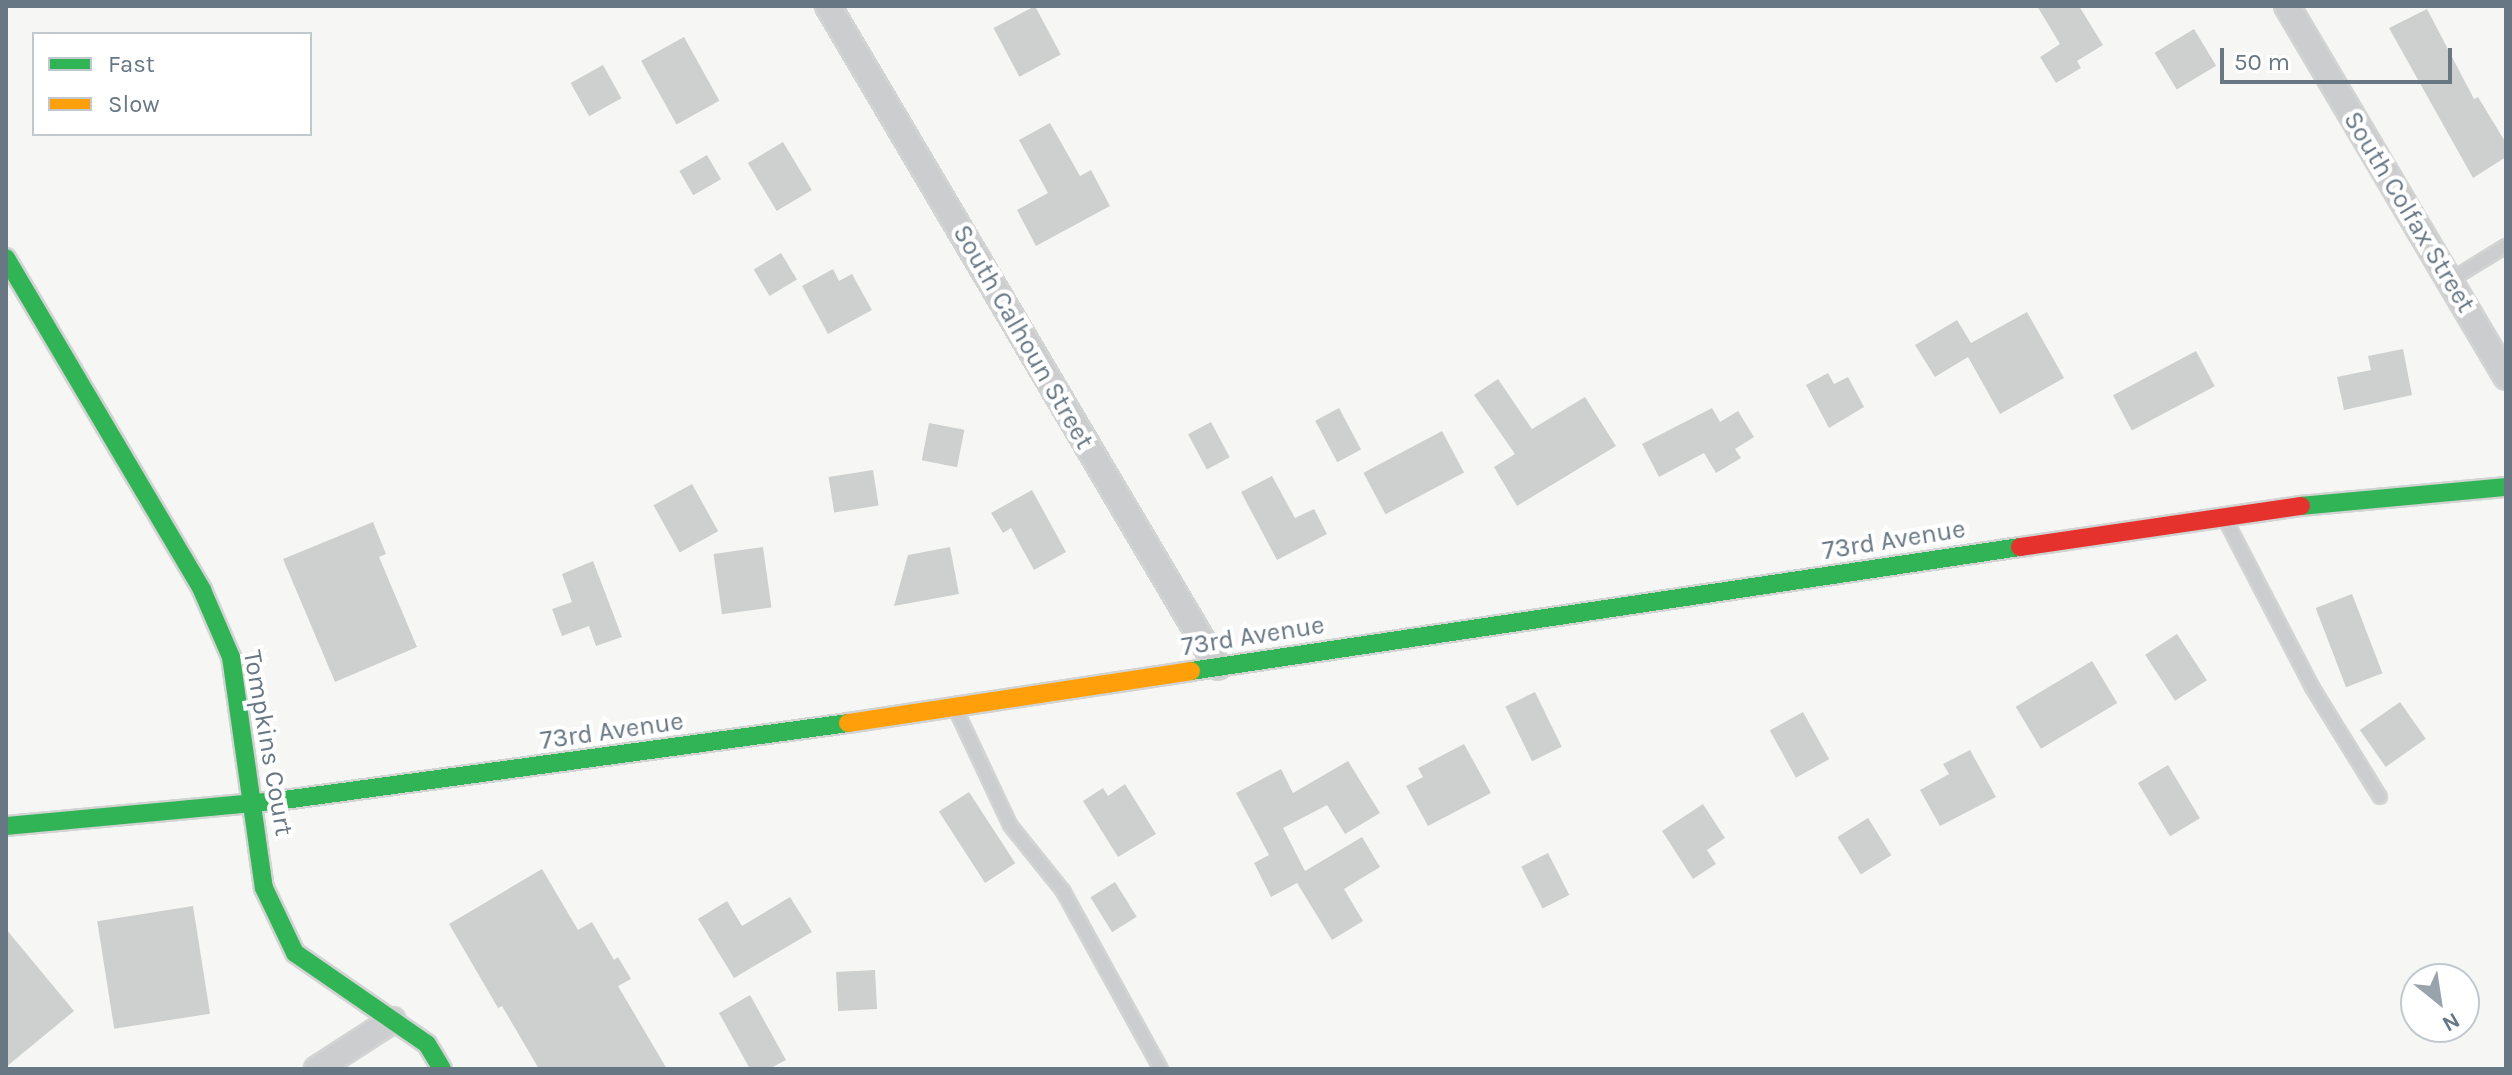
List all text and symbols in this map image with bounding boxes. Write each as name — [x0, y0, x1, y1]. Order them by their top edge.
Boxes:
legend — [32, 32, 312, 136]
scale bar — [2224, 32, 2456, 82]
text: 50 m — [2234, 48, 2290, 76]
text: Fast — [108, 50, 155, 78]
text: Slow — [108, 90, 160, 118]
street label: South Colfax Street — [2337, 106, 2481, 318]
street label: South Calhoun Street — [946, 219, 1100, 455]
street label: 73rd Avenue — [1820, 513, 1968, 567]
street label: 73rd Avenue — [1179, 609, 1327, 663]
street label: Tompkins Court — [236, 648, 300, 838]
street label: 73rd Avenue — [538, 706, 686, 756]
north arrow — [2400, 963, 2480, 1043]
text: N — [2438, 1007, 2464, 1037]

